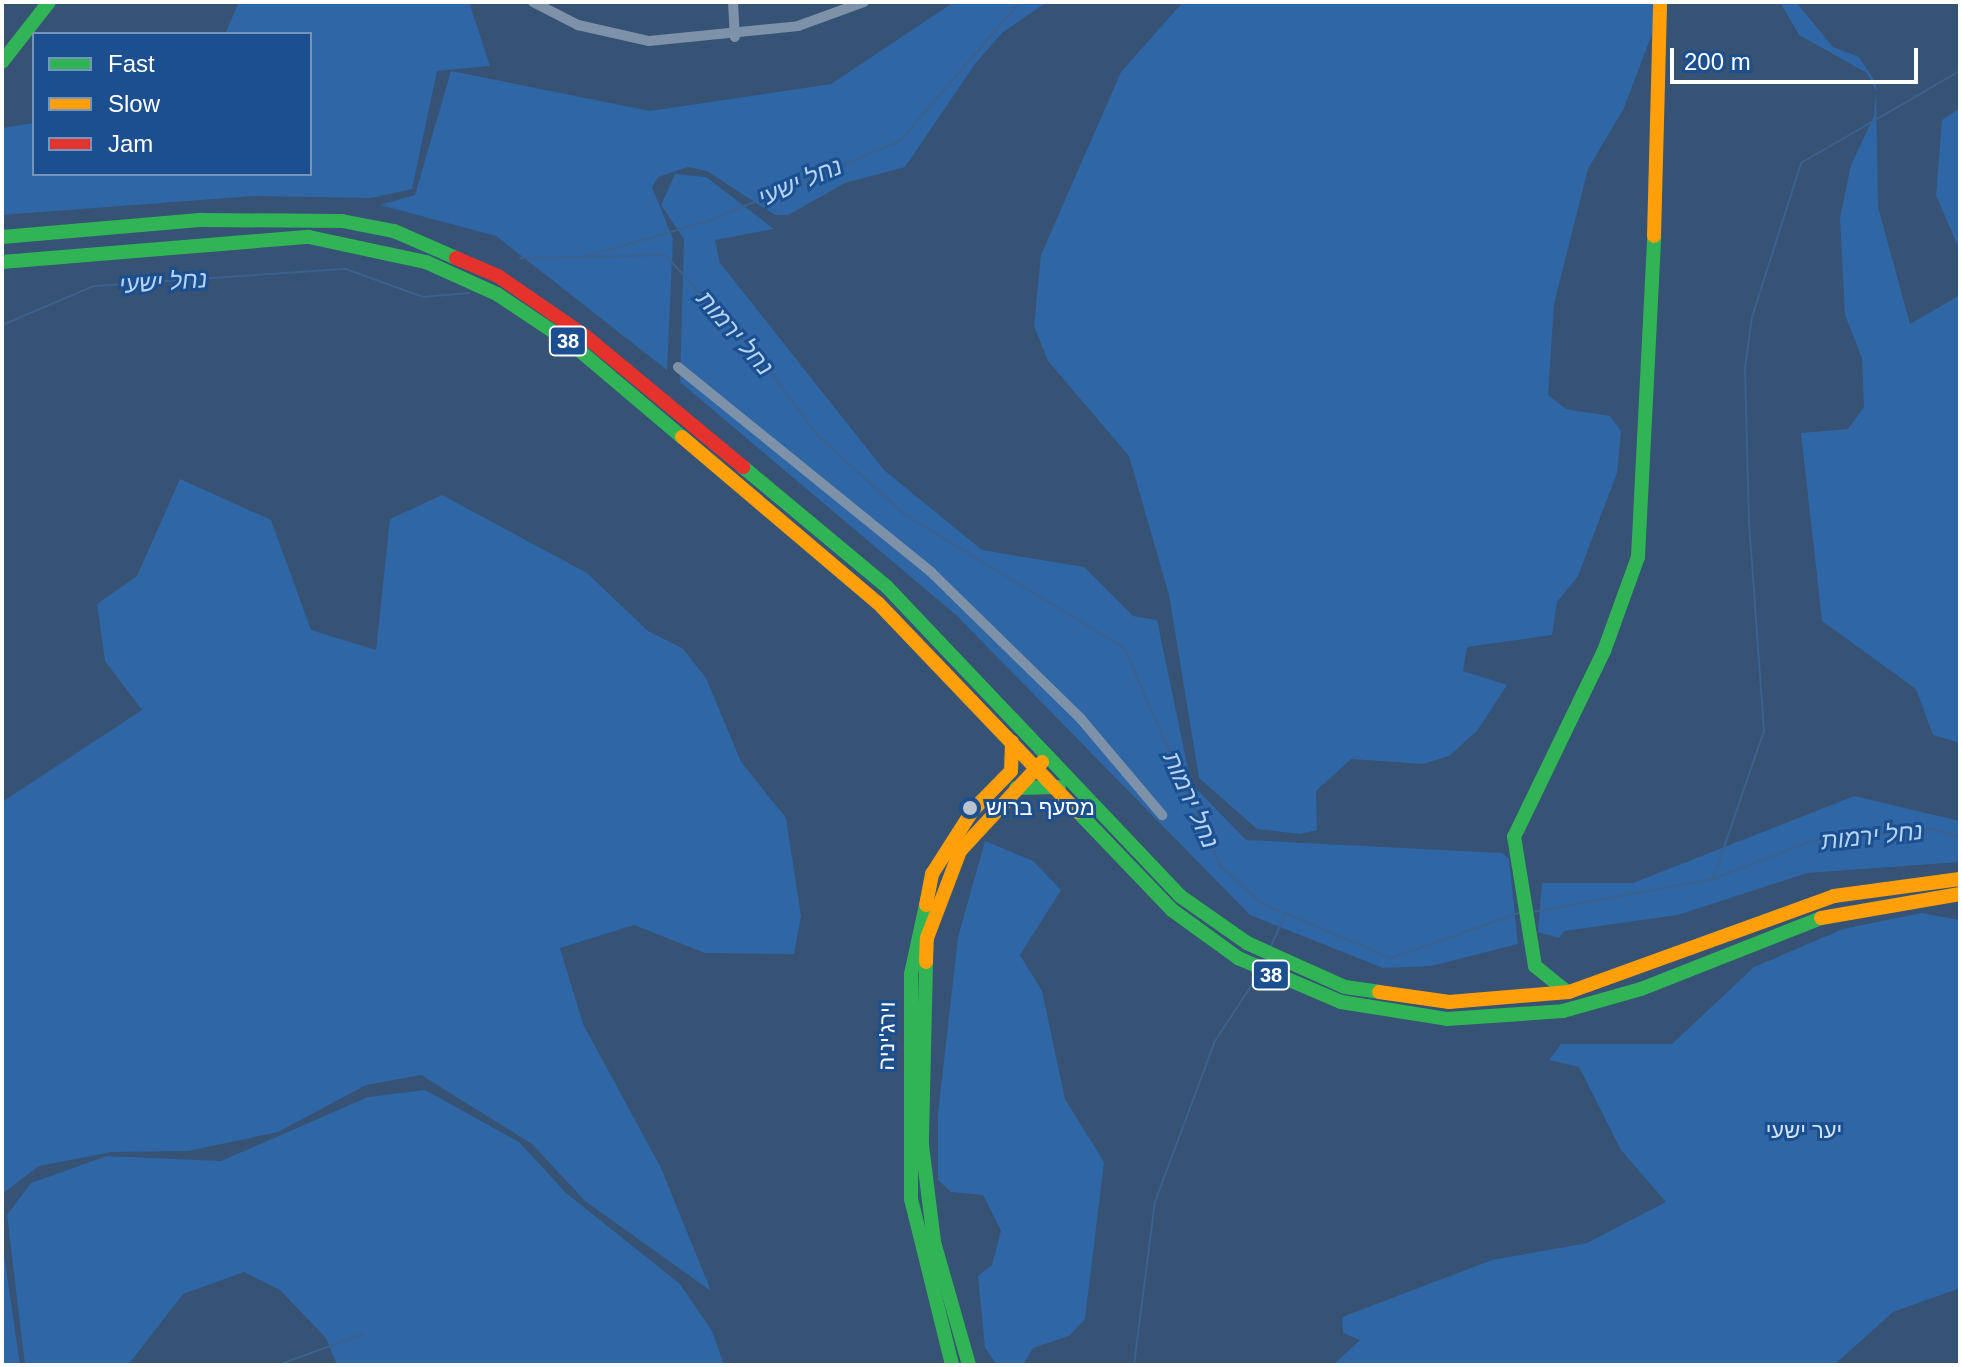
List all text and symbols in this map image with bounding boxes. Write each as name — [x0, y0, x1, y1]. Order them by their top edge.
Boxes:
legend — [32, 32, 312, 176]
scale bar — [1674, 32, 1922, 82]
text: 200 m — [1684, 48, 1751, 75]
text: Fast — [108, 50, 155, 77]
text: Slow — [108, 90, 160, 117]
text: Jam — [108, 130, 153, 157]
water label: נחל ישעי — [754, 151, 846, 213]
water label: נחל ישעי — [118, 265, 208, 299]
water label: נחל ירמות — [691, 285, 779, 381]
road number: 38 — [548, 325, 588, 357]
water label: נחל ירמות — [1157, 747, 1225, 853]
place label: מסעף ברוש — [986, 795, 1095, 821]
marker: מסעף ברוש — [961, 799, 979, 817]
water label: נחל ירמות — [1820, 816, 1924, 856]
road number: 38 — [1251, 959, 1291, 991]
street label: וירג'יניה — [873, 1001, 901, 1071]
park label: יער ישעי — [1766, 1118, 1842, 1144]

